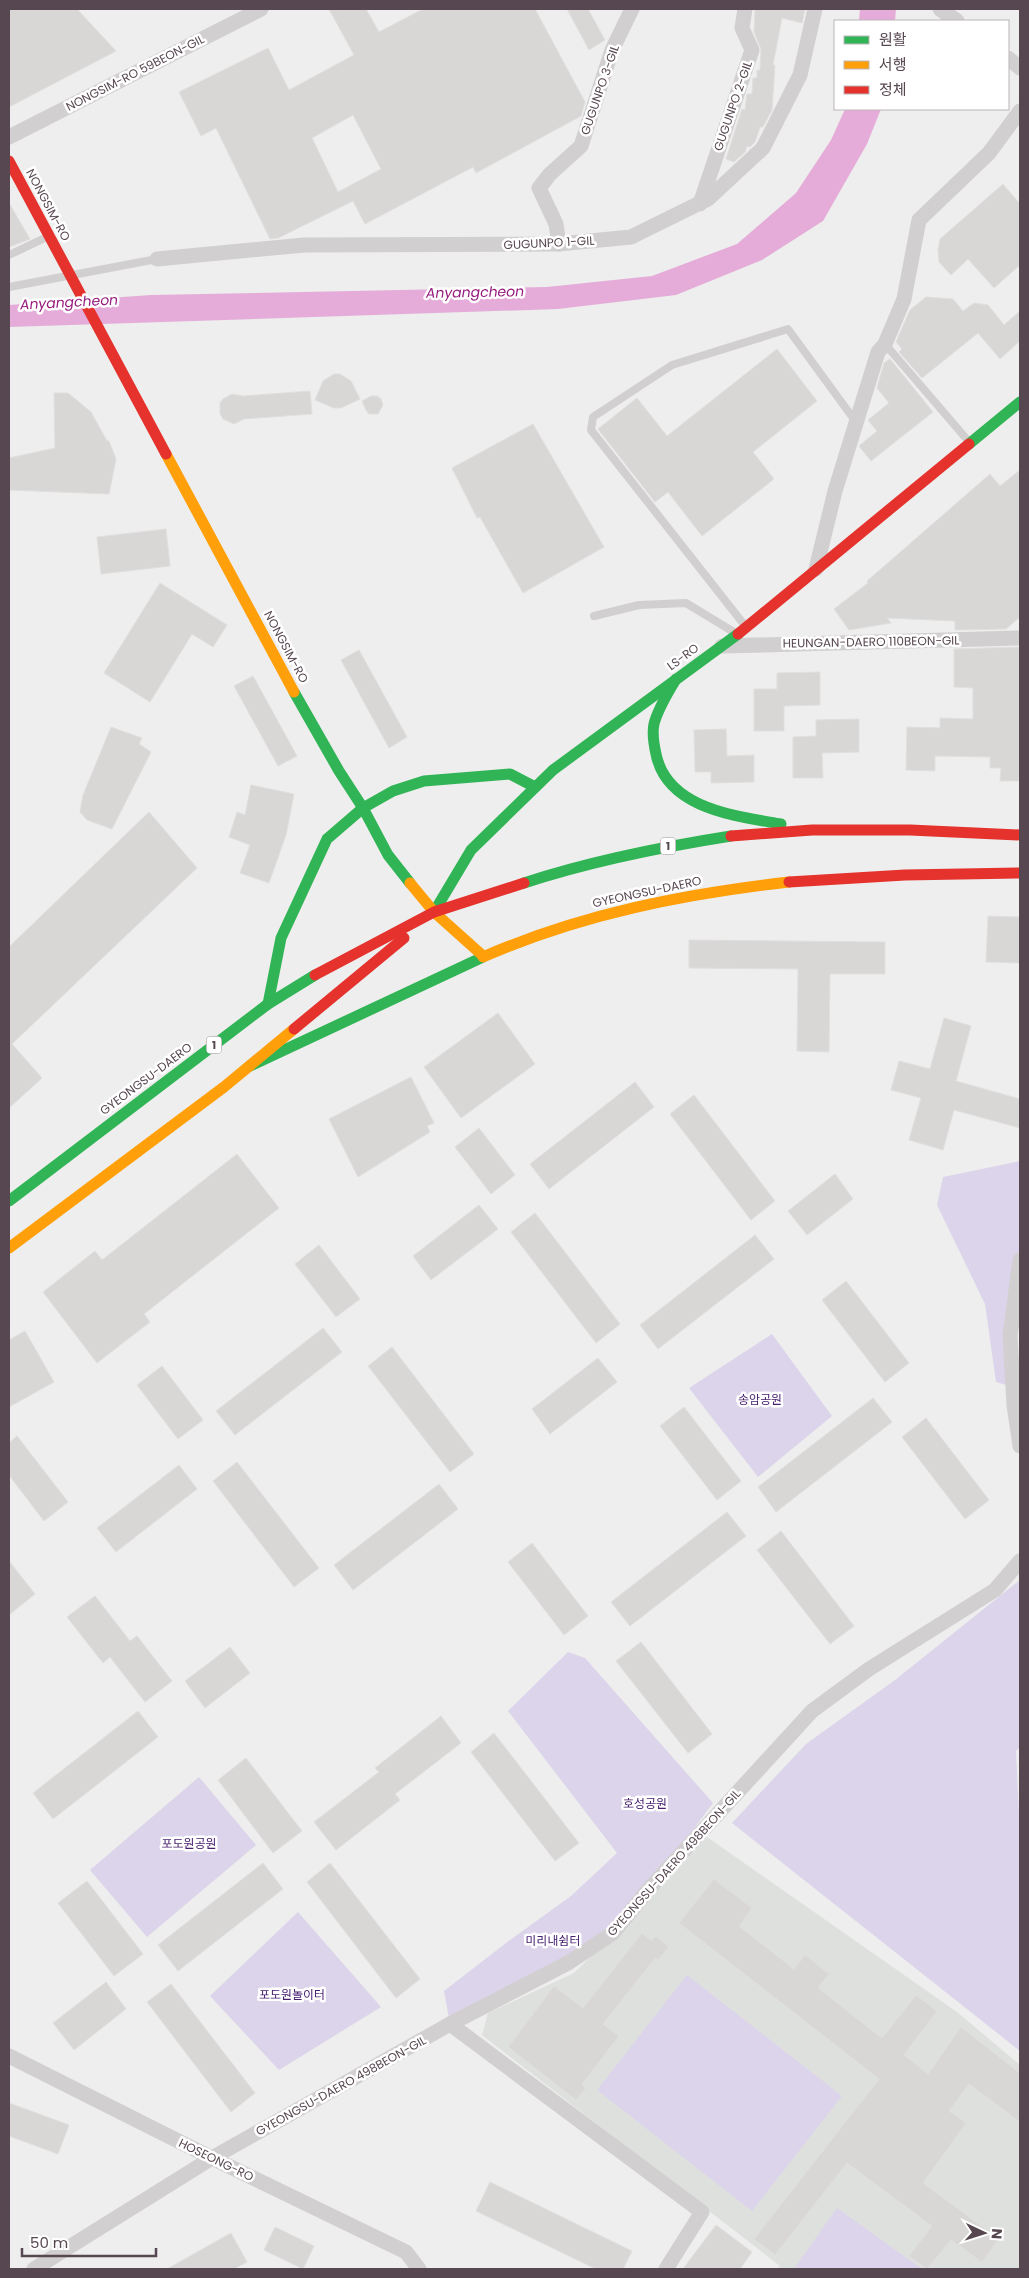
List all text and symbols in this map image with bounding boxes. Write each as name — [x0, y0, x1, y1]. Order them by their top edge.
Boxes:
legend — [834, 20, 1009, 110]
text: 원활 — [879, 29, 907, 50]
street label: NONGSIM-RO 59BEON-GIL — [63, 30, 207, 115]
street label: GUGUNPO 3-GIL — [576, 43, 623, 137]
text: 서행 — [879, 54, 907, 75]
street label: GUGUNPO 2-GIL — [709, 59, 756, 153]
text: 정체 — [879, 79, 907, 100]
street label: NONGSIM-RO — [22, 166, 75, 244]
street label: GUGUNPO 1-GIL — [503, 232, 595, 253]
water label: Anyangcheon — [425, 281, 524, 303]
water label: Anyangcheon — [18, 289, 119, 315]
street label: NONGSIM-RO — [260, 608, 313, 686]
street label: HEUNGAN-DAERO 110BEON-GIL — [782, 631, 960, 652]
street label: LS-RO — [663, 639, 702, 674]
road number: 1 — [660, 838, 676, 854]
street label: GYEONGSU-DAERO — [591, 872, 703, 911]
road number: 1 — [206, 1036, 222, 1054]
street label: GYEONGSU-DAERO — [96, 1038, 195, 1119]
park label: 송암공원 — [738, 1391, 782, 1408]
street label: GYEONGSU-DAERO 498BEON-GIL — [603, 1786, 744, 1940]
park label: 호성공원 — [623, 1795, 667, 1812]
park label: 포도원공원 — [161, 1835, 217, 1852]
park label: 미리내쉼터 — [525, 1932, 581, 1949]
park label: 포도원놀이터 — [259, 1986, 325, 2003]
street label: GYEONGSU-DAERO 498BEON-GIL — [253, 2032, 429, 2140]
street label: HOSEONG-RO — [176, 2134, 257, 2185]
north arrow — [959, 2208, 1009, 2258]
scale bar — [22, 2226, 156, 2258]
text: N — [987, 2228, 1007, 2240]
text: 50 m — [30, 2232, 68, 2253]

